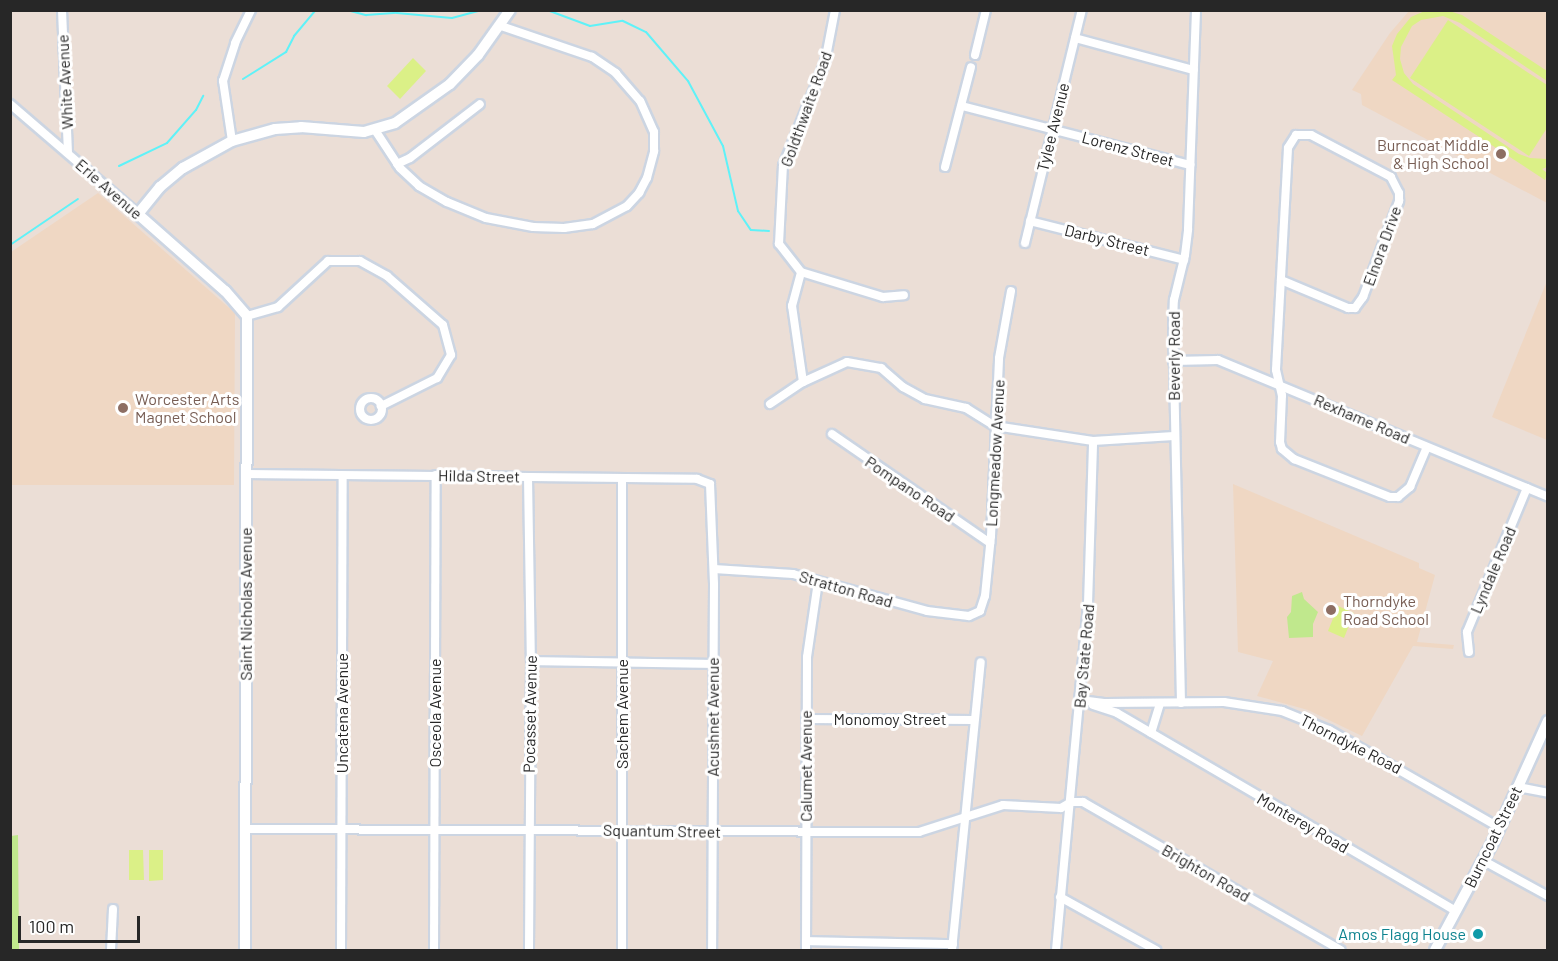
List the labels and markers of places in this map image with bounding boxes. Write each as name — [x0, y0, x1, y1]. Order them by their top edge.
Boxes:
place label: Burncoat Middle & High School — [1377, 135, 1489, 173]
marker: Burncoat Middle & High School — [1494, 147, 1508, 161]
place label: Worcester Arts Magnet School — [135, 389, 239, 427]
marker: Worcester Arts Magnet School — [116, 401, 130, 415]
place label: Thorndyke Road School — [1343, 591, 1429, 629]
marker: Thorndyke Road School — [1324, 603, 1338, 617]
place label: Amos Flagg House — [1338, 924, 1466, 944]
marker: Amos Flagg House — [1471, 927, 1485, 941]

